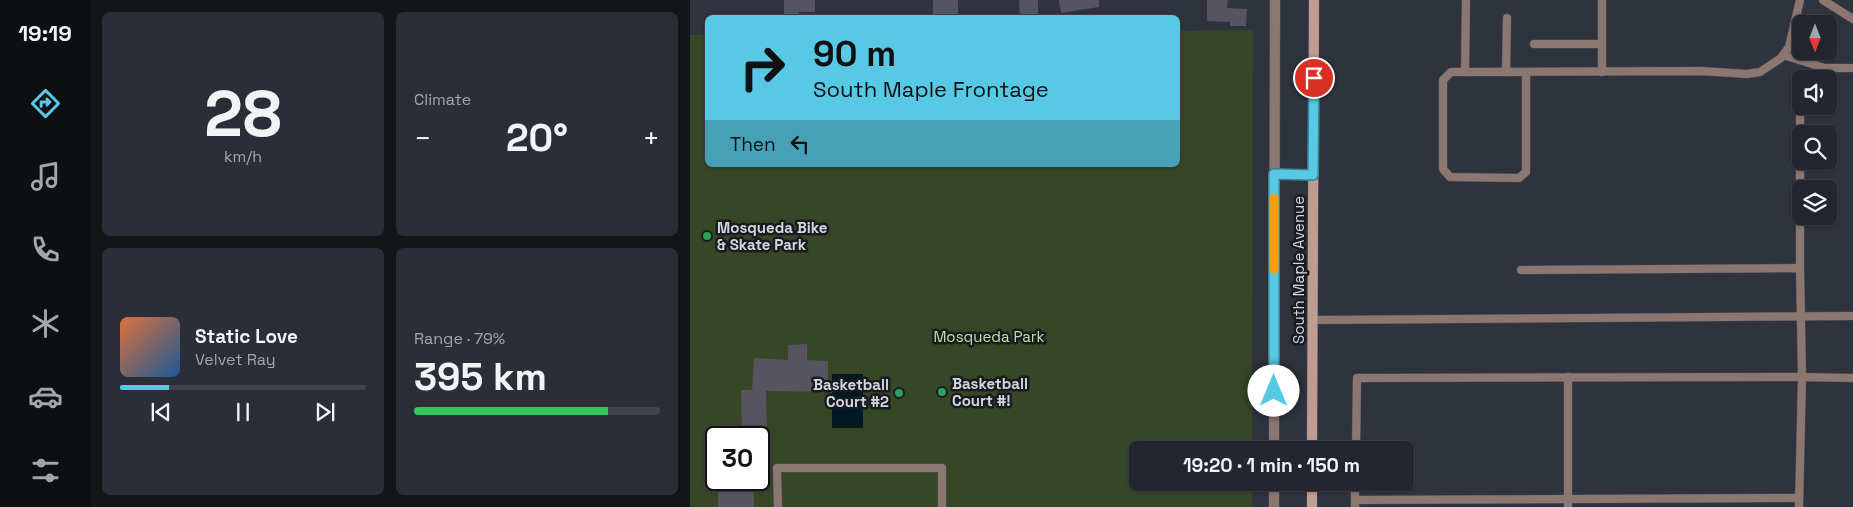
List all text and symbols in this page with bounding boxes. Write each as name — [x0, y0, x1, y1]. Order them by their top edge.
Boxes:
north arrow — [1792, 15, 1838, 60]
map controls — [1792, 15, 1837, 225]
text: 19:19 — [18, 19, 72, 47]
text: 90 m — [813, 32, 896, 76]
icon: right — [730, 35, 795, 100]
pin — [1293, 57, 1335, 99]
icon: arrive — [1300, 64, 1328, 92]
button: sound — [1792, 70, 1837, 115]
text: 28 — [204, 72, 282, 155]
text: South Maple Frontage — [813, 75, 1049, 103]
icon: directions — [28, 86, 63, 121]
text: Climate — [414, 89, 471, 110]
text: 20° — [506, 114, 568, 162]
text: − — [414, 120, 431, 156]
text: + — [643, 120, 660, 156]
button: search — [1792, 125, 1837, 170]
icon: left — [786, 130, 814, 158]
text: Then — [730, 132, 776, 157]
text: km/h — [224, 146, 262, 167]
icon: music — [28, 159, 63, 194]
button: layers — [1792, 180, 1837, 225]
street label: South Maple Avenue — [1289, 196, 1308, 344]
place label: Mosqueda Bike & Skate Park — [717, 218, 828, 254]
marker: Mosqueda Bike & Skate Park — [701, 230, 713, 242]
icon: phone — [28, 232, 63, 267]
icon: climate — [28, 306, 63, 341]
text: Static Love — [195, 324, 298, 349]
park label: Mosqueda Park — [933, 327, 1045, 346]
text: Range · 79% — [414, 328, 505, 349]
text: Velvet Ray — [195, 349, 276, 370]
text: 395 km — [414, 353, 547, 401]
position arrow — [1247, 364, 1299, 416]
place label: Basketball Court #! — [952, 374, 1028, 410]
place label: Basketball Court #2 — [813, 375, 889, 411]
icon: car — [28, 379, 63, 414]
marker: Basketball Court #! — [936, 386, 948, 398]
marker: Basketball Court #2 — [893, 387, 905, 399]
icon: previous — [147, 398, 175, 426]
icon: pause — [229, 398, 257, 426]
icon: next — [311, 398, 339, 426]
speed limit sign: 30 — [705, 426, 770, 491]
icon: filters — [28, 453, 63, 488]
text: 19:20 · 1 min · 150 m — [1183, 453, 1360, 478]

